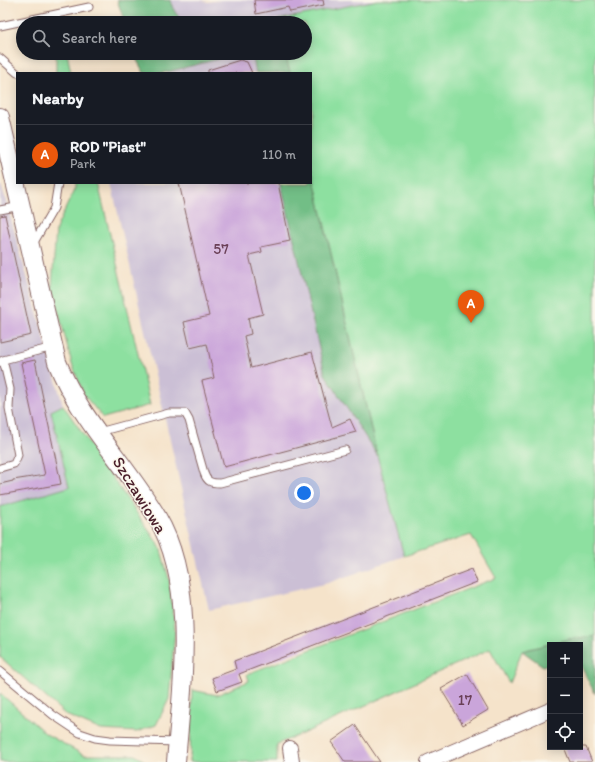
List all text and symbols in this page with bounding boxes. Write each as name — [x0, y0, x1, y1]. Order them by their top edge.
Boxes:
search box — [16, 16, 312, 60]
icon: search — [30, 27, 52, 49]
text: Search here — [62, 29, 137, 47]
text: Nearby — [32, 88, 84, 108]
text: ROD "Piast" — [70, 138, 146, 156]
text: A — [41, 147, 49, 162]
text: 110 m — [262, 147, 296, 162]
text: Park — [70, 156, 96, 171]
house number: 57 — [213, 240, 229, 258]
pin: A — [458, 290, 484, 323]
street label: Szczawiowa — [108, 453, 172, 537]
your location — [294, 483, 314, 503]
map controls — [547, 642, 583, 750]
button: + — [547, 642, 583, 678]
button: − — [547, 678, 583, 714]
house number: 17 — [458, 691, 473, 709]
button: locate — [547, 714, 583, 750]

